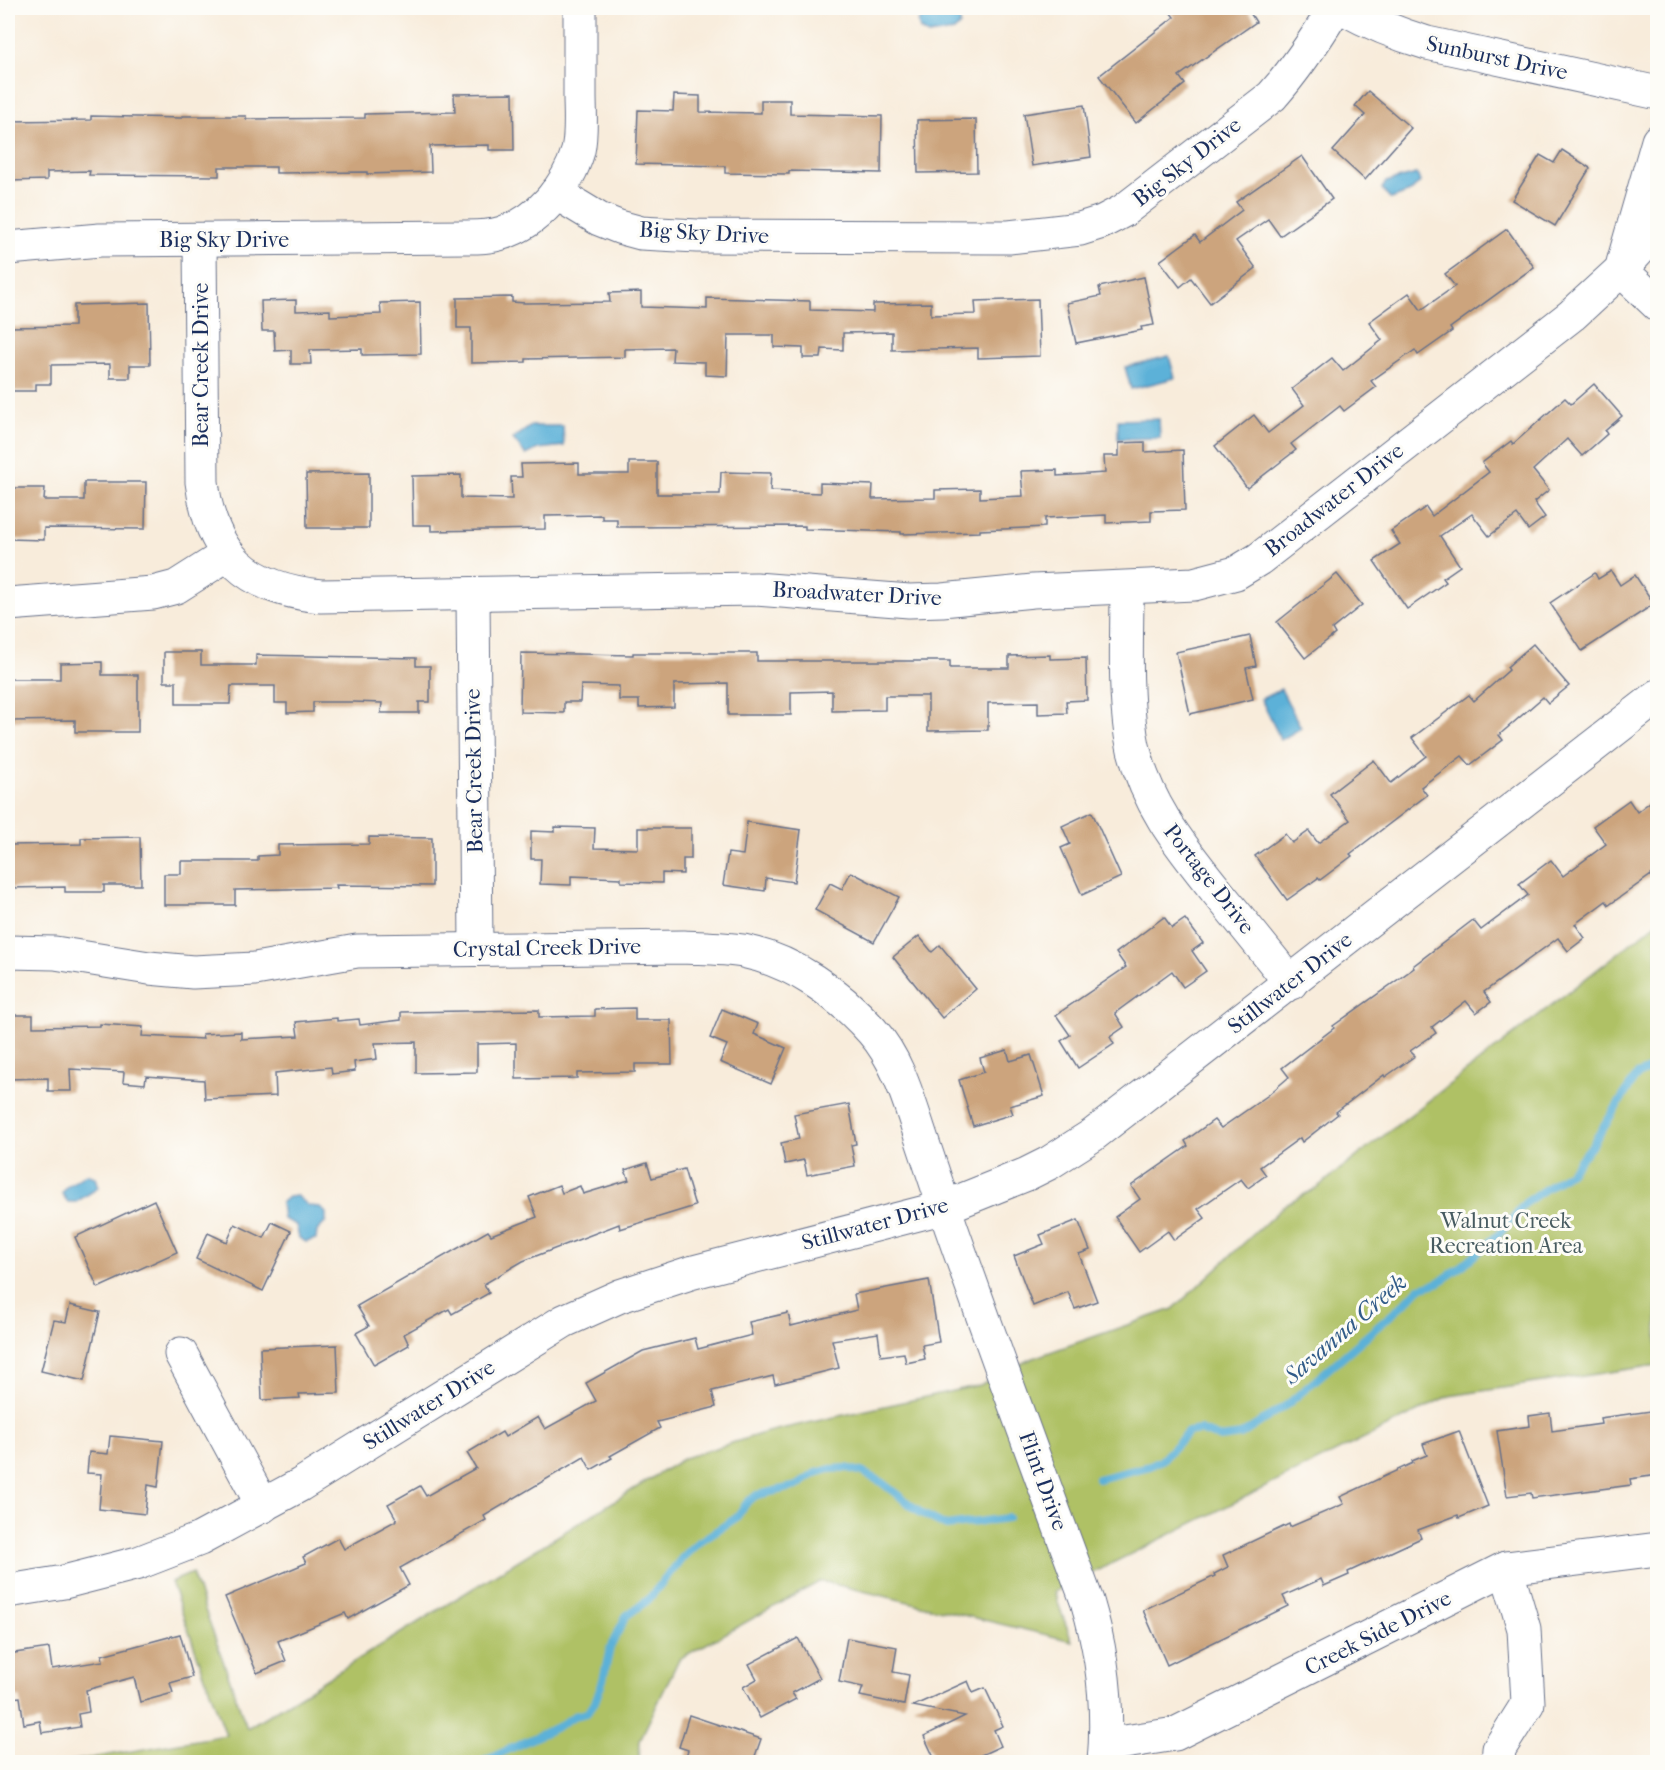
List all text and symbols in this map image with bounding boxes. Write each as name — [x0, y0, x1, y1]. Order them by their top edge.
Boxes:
street label: Sunburst Drive — [1424, 30, 1570, 86]
street label: Big Sky Drive — [1128, 112, 1246, 212]
street label: Big Sky Drive — [638, 217, 770, 249]
street label: Big Sky Drive — [159, 227, 289, 253]
street label: Bear Creek Drive — [188, 282, 214, 447]
street label: Broadwater Drive — [1259, 437, 1409, 562]
street label: Broadwater Drive — [772, 577, 942, 611]
street label: Bear Creek Drive — [460, 688, 488, 854]
street label: Portage Drive — [1158, 819, 1260, 939]
street label: Stillwater Drive — [1223, 926, 1357, 1040]
street label: Crystal Creek Drive — [453, 933, 641, 963]
street label: Stillwater Drive — [799, 1192, 951, 1256]
park label: Walnut Creek Recreation Area — [1429, 1208, 1584, 1259]
water label: Savanna Creek — [1277, 1268, 1412, 1391]
street label: Stillwater Drive — [358, 1354, 500, 1456]
street label: Flint Drive — [1013, 1428, 1073, 1534]
street label: Creek Side Drive — [1301, 1585, 1456, 1681]

